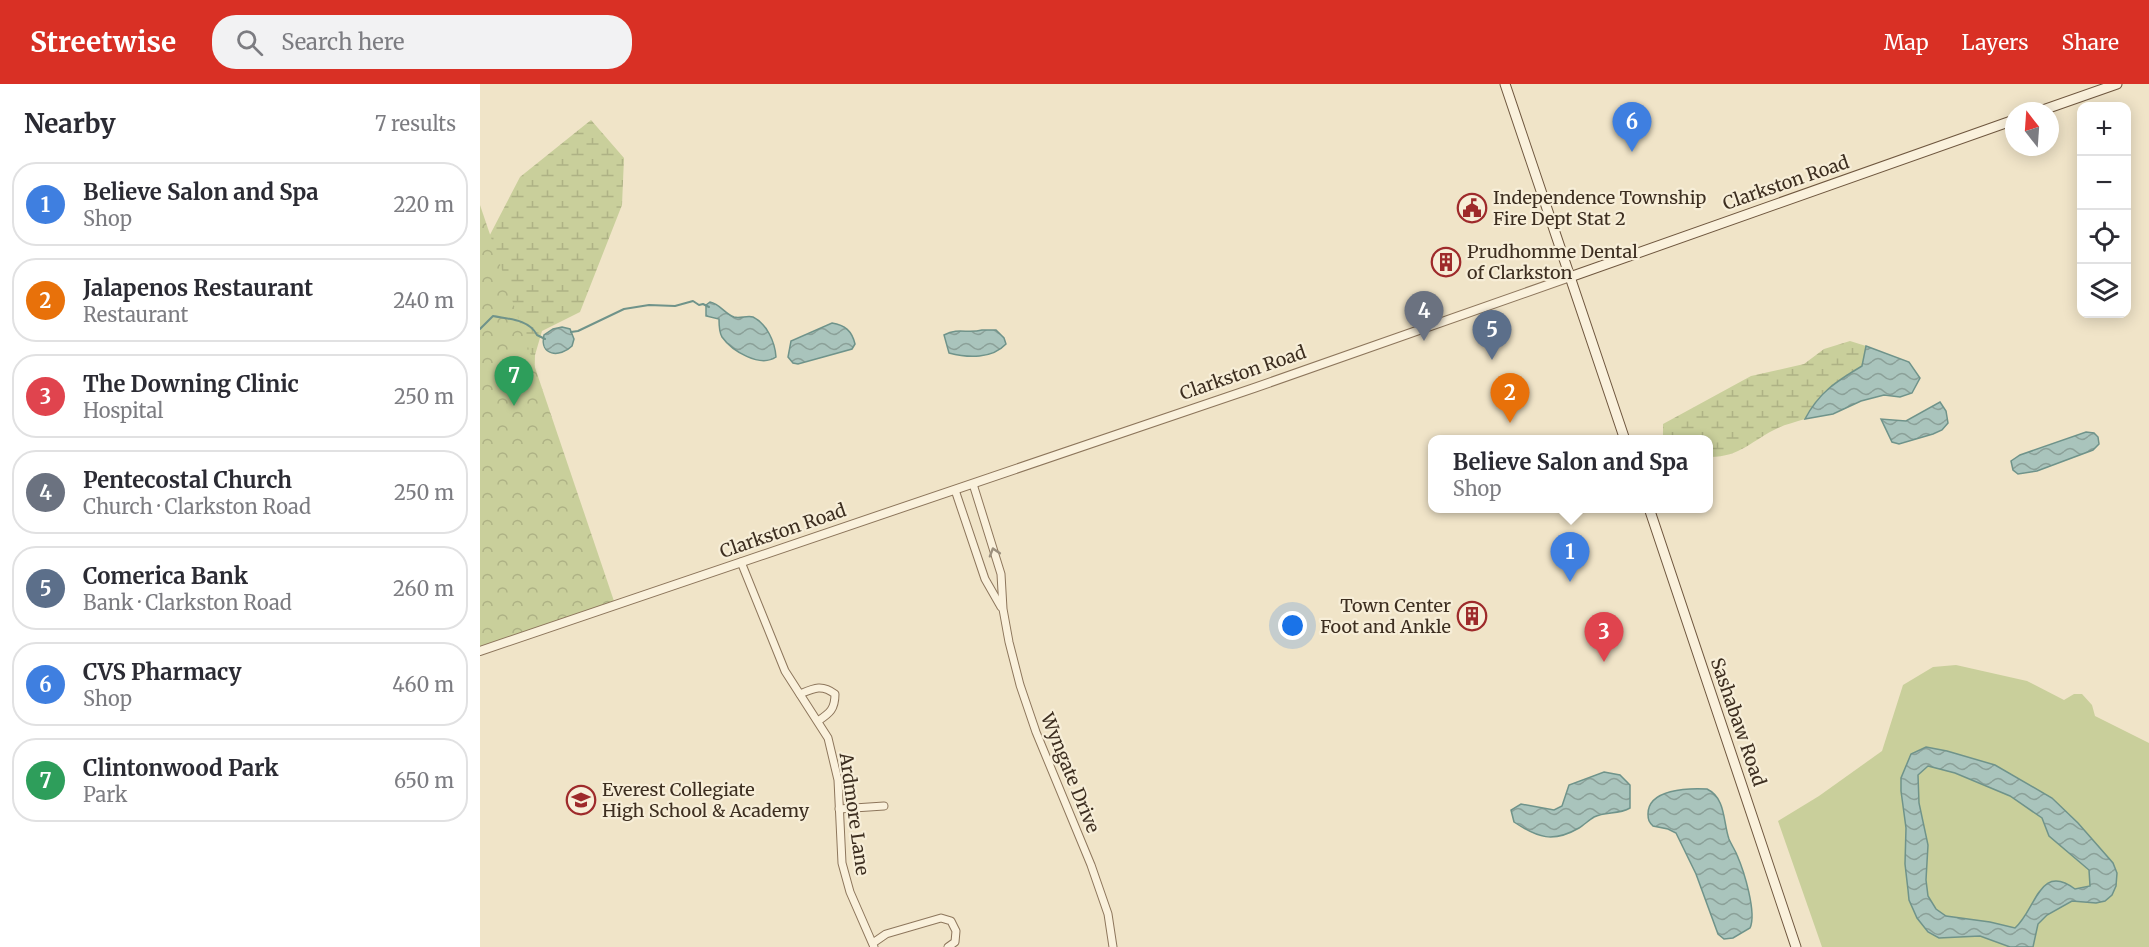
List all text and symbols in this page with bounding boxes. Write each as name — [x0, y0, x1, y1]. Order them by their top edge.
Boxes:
search box — [212, 15, 632, 69]
text: Streetwise — [30, 24, 176, 60]
icon: search — [233, 26, 266, 59]
text: Search here — [281, 28, 405, 56]
text: Map — [1884, 29, 1929, 56]
text: Layers — [1962, 29, 2029, 56]
text: Share — [2062, 29, 2119, 56]
north arrow — [2005, 102, 2059, 156]
map controls — [2077, 102, 2131, 318]
button: + — [2077, 102, 2131, 156]
pin: 6 — [1612, 103, 1652, 152]
text: Nearby — [24, 107, 116, 140]
text: 7 results — [375, 111, 456, 136]
street label: Clarkston Road — [1720, 150, 1852, 215]
button: − — [2077, 156, 2131, 210]
text: Believe Salon and Spa — [83, 178, 319, 206]
place label: Independence Township Fire Dept Stat 2 — [1493, 186, 1706, 230]
text: 1 — [41, 192, 50, 217]
text: 220 m — [394, 192, 454, 217]
public building icon: Independence Township Fire Dept Stat 2 — [1456, 192, 1488, 224]
text: Shop — [83, 206, 132, 231]
button: locate — [2077, 210, 2131, 264]
place label: Prudhomme Dental of Clarkston — [1467, 240, 1638, 284]
building icon: Prudhomme Dental of Clarkston — [1430, 246, 1462, 278]
button: layers — [2077, 264, 2131, 318]
text: Jalapenos Restaurant — [83, 274, 313, 302]
text: 2 — [40, 288, 51, 313]
text: 240 m — [393, 288, 454, 313]
pin: 4 — [1404, 292, 1444, 341]
text: Restaurant — [83, 302, 188, 327]
pin: 5 — [1472, 310, 1512, 360]
street label: Clarkston Road — [1177, 340, 1309, 405]
pin: 7 — [495, 356, 534, 406]
text: The Downing Clinic — [83, 370, 299, 398]
pin: 2 — [1490, 374, 1530, 423]
text: 3 — [40, 384, 51, 409]
text: 250 m — [394, 384, 454, 409]
text: Hospital — [83, 398, 163, 423]
popup — [1428, 435, 1713, 513]
text: Believe Salon and Spa — [1453, 448, 1688, 476]
text: Pentecostal Church — [83, 466, 292, 494]
text: Shop — [1453, 476, 1502, 501]
text: 4 — [39, 480, 52, 505]
text: 250 m — [394, 480, 454, 505]
text: Church · Clarkston Road — [83, 494, 311, 519]
street label: Clarkston Road — [717, 498, 849, 563]
pin: 1 — [1550, 532, 1590, 582]
one-way arrow — [989, 547, 1001, 558]
text: Comerica Bank — [83, 562, 248, 590]
text: 5 — [40, 576, 51, 601]
text: 260 m — [393, 576, 454, 601]
text: Bank · Clarkston Road — [83, 590, 292, 615]
place label: Town Center Foot and Ankle — [1320, 594, 1451, 638]
building icon: Town Center Foot and Ankle — [1456, 600, 1488, 632]
your location — [1278, 611, 1307, 640]
pin: 3 — [1584, 612, 1624, 662]
street label: Sashabaw Road — [1706, 655, 1771, 789]
text: CVS Pharmacy — [83, 658, 242, 686]
text: 6 — [39, 672, 52, 697]
text: 460 m — [392, 672, 454, 697]
text: Shop — [83, 686, 132, 711]
street label: Wyngate Drive — [1036, 709, 1105, 836]
street label: Ardmore Lane — [834, 750, 874, 877]
text: Clintonwood Park — [83, 754, 278, 782]
text: 7 — [40, 768, 52, 793]
text: 650 m — [394, 768, 454, 793]
place label: Everest Collegiate High School & Academy — [602, 778, 810, 822]
text: Park — [83, 782, 127, 807]
school or university icon: Everest Collegiate High School & Academy — [565, 784, 597, 816]

